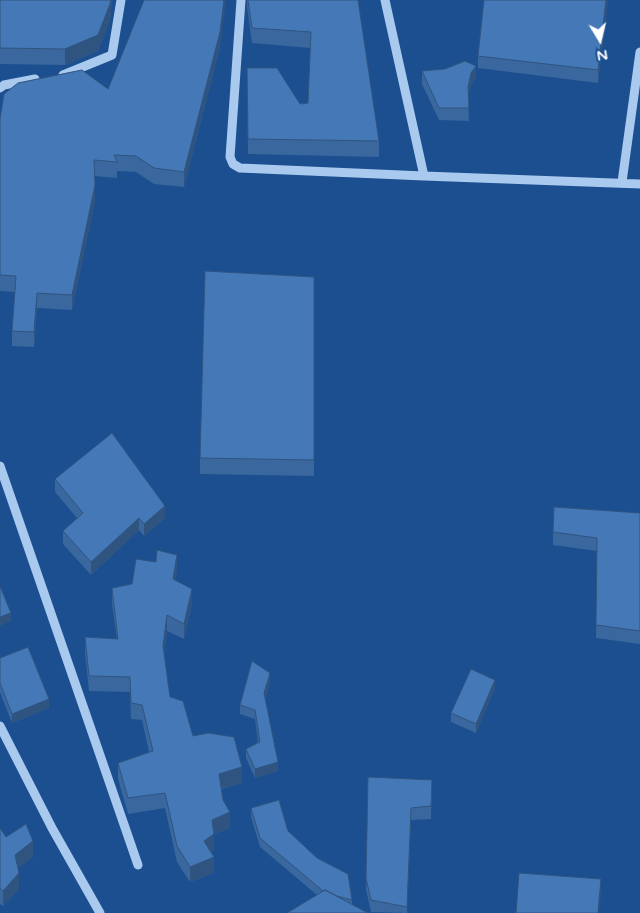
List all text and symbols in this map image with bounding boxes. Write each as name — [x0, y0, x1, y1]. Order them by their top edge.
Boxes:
north arrow — [575, 15, 625, 65]
text: N — [596, 46, 609, 65]

